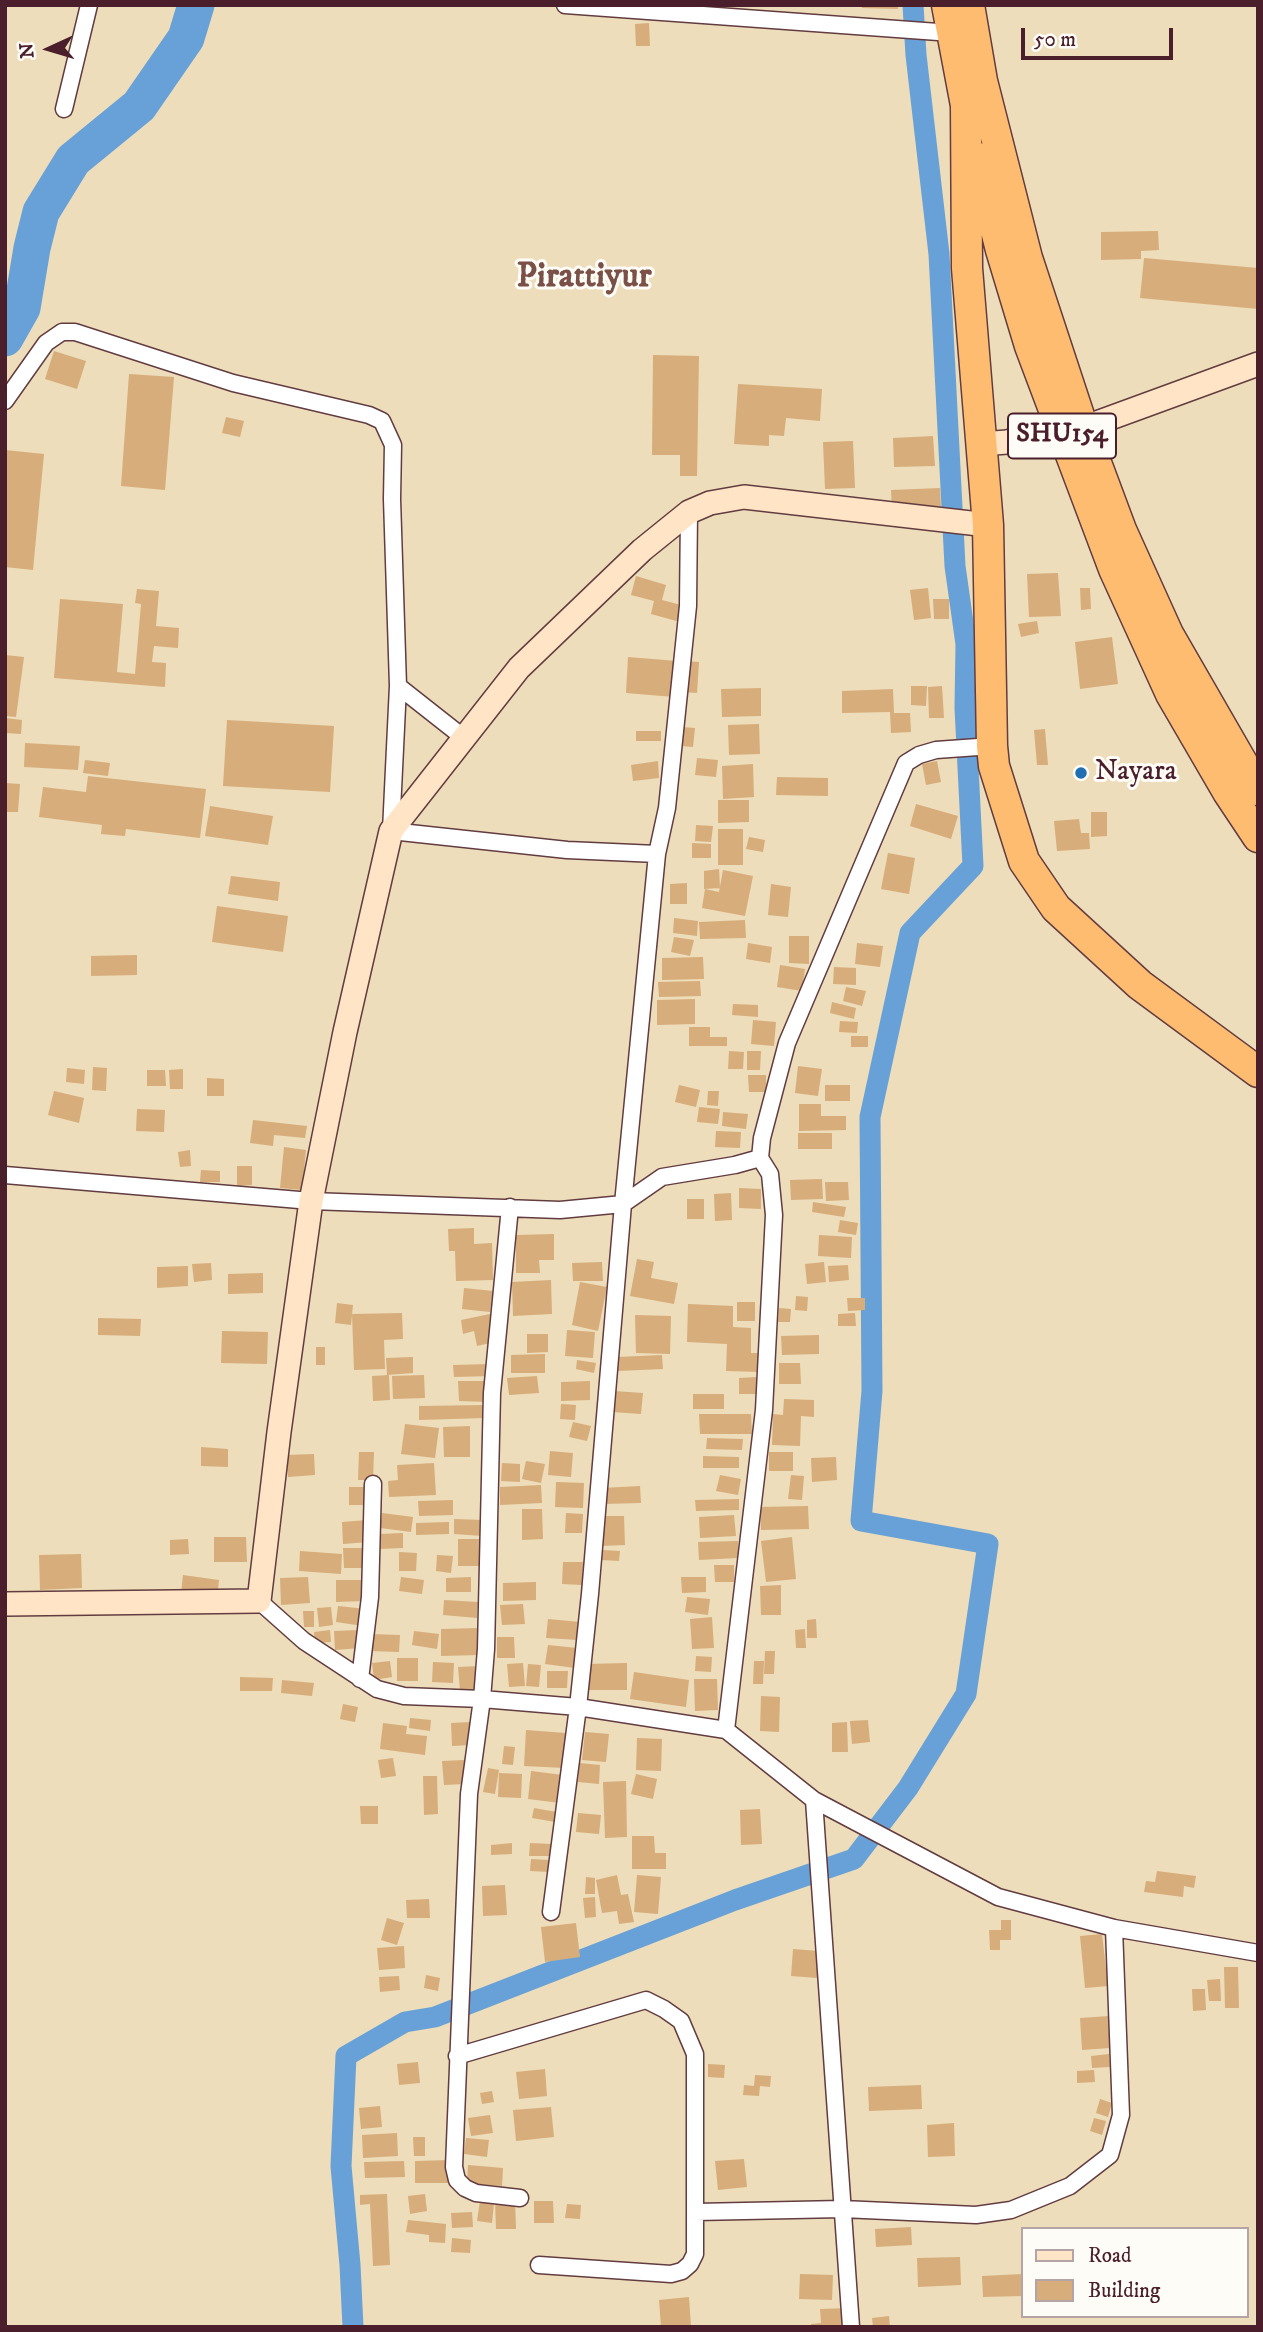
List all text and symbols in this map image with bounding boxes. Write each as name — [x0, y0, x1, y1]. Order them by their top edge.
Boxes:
north arrow — [14, 14, 84, 84]
scale bar — [1025, 14, 1177, 58]
text: 50 m — [1034, 27, 1076, 53]
text: N — [16, 42, 40, 59]
district label: Pirattiyur — [516, 258, 652, 300]
road number: SHU154 — [1008, 414, 1116, 458]
place label: Nayara — [1095, 756, 1177, 790]
marker: Nayara — [1073, 765, 1089, 781]
legend — [1021, 2227, 1249, 2318]
text: Road — [1088, 2243, 1132, 2269]
text: Building — [1088, 2278, 1160, 2304]

